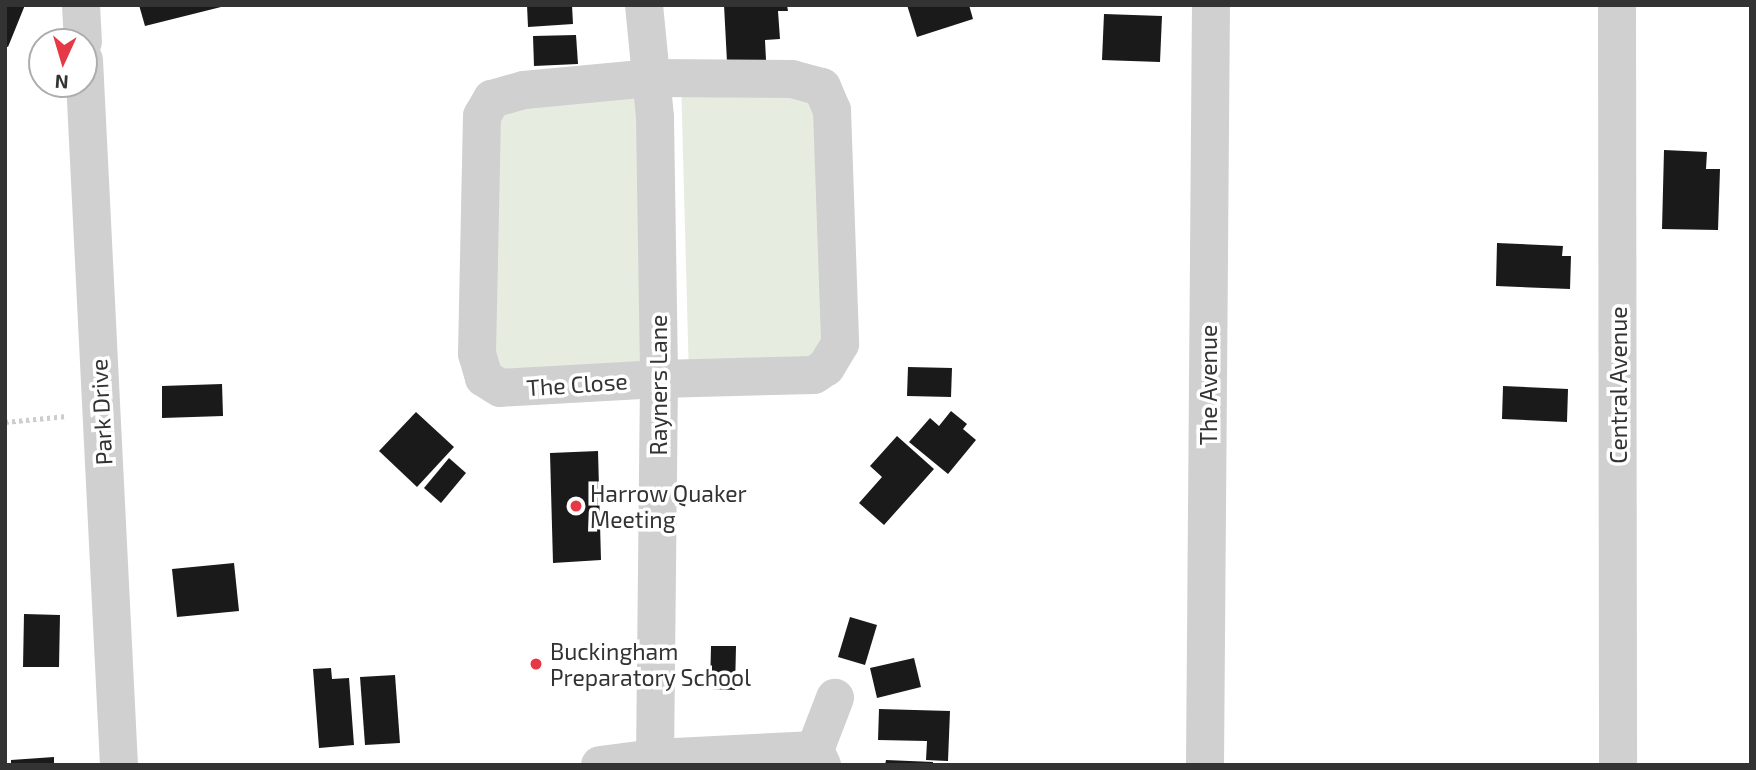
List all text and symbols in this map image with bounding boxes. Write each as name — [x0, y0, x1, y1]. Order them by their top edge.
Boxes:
north arrow — [28, 28, 98, 98]
text: N — [54, 71, 69, 94]
street label: Central Avenue — [1604, 306, 1632, 464]
street label: Rayners Lane — [644, 315, 672, 455]
street label: The Avenue — [1194, 324, 1222, 446]
street label: Park Drive — [84, 358, 118, 466]
street label: The Close — [526, 367, 628, 401]
place label: Harrow Quaker Meeting — [590, 479, 747, 533]
marker: Harrow Quaker Meeting — [568, 498, 584, 514]
place label: Buckingham Preparatory School — [550, 637, 751, 691]
marker: Buckingham Preparatory School — [528, 656, 544, 672]

